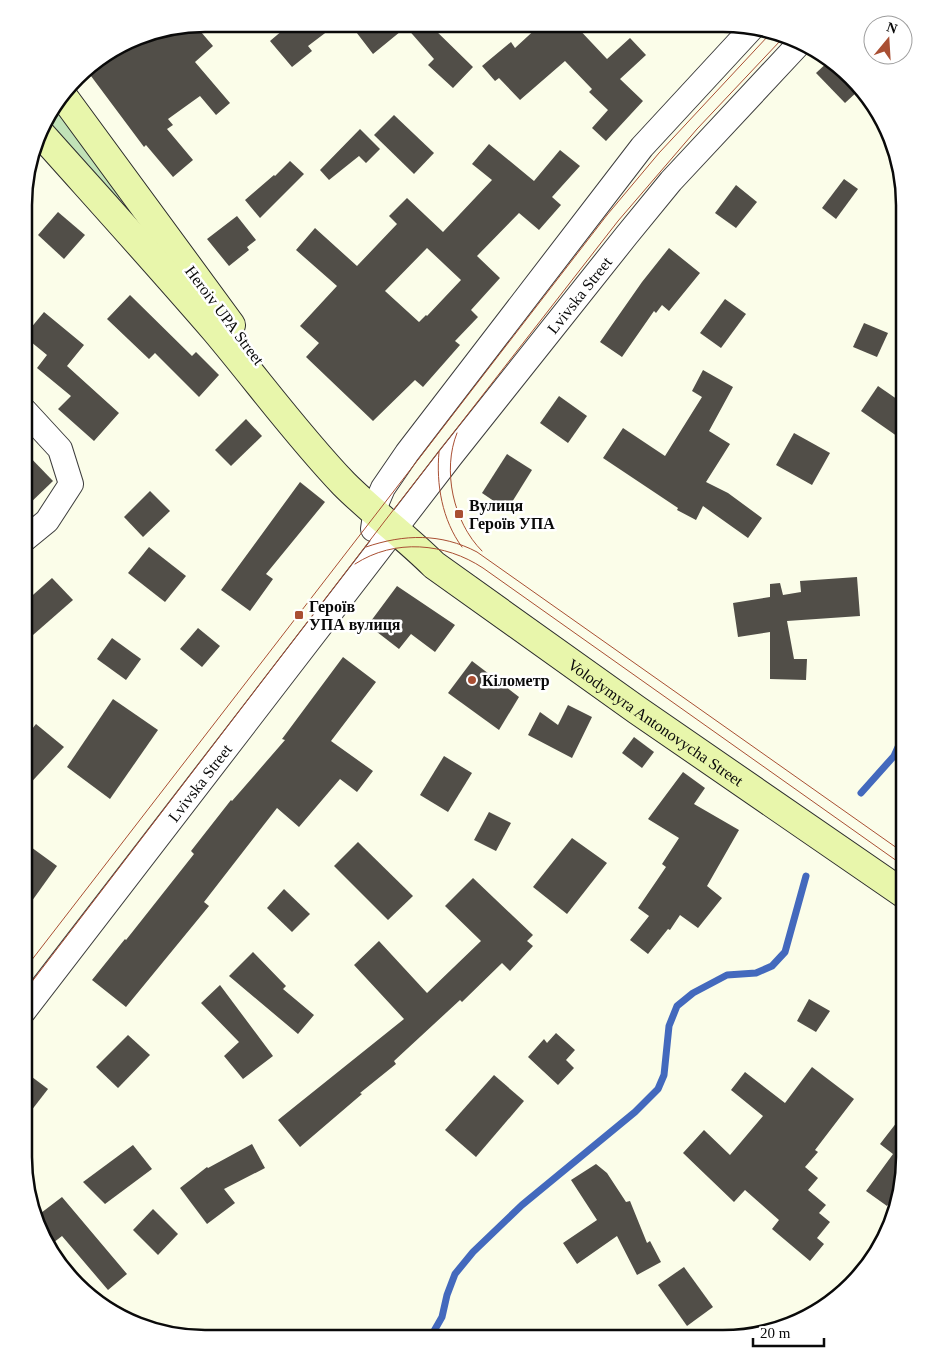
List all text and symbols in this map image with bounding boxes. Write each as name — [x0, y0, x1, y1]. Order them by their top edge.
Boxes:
north arrow — [863, 15, 913, 65]
text: N — [885, 19, 899, 37]
street label: Lvivska Street — [544, 253, 615, 337]
street label: Heroiv UPA Street — [182, 263, 268, 369]
place label: Вулиця Героїв УПА — [469, 497, 555, 533]
marker: Вулиця Героїв УПА — [453, 508, 465, 520]
place label: Героїв УПА вулиця — [309, 598, 401, 634]
marker: Героїв УПА вулиця — [293, 609, 305, 621]
street label: Volodymyra Antonovycha Street — [565, 656, 747, 790]
place label: Кілометр — [482, 672, 550, 690]
marker: Кілометр — [466, 674, 478, 686]
street label: Lvivska Street — [165, 741, 235, 825]
scale bar — [753, 1316, 824, 1348]
text: 20 m — [760, 1325, 791, 1341]

